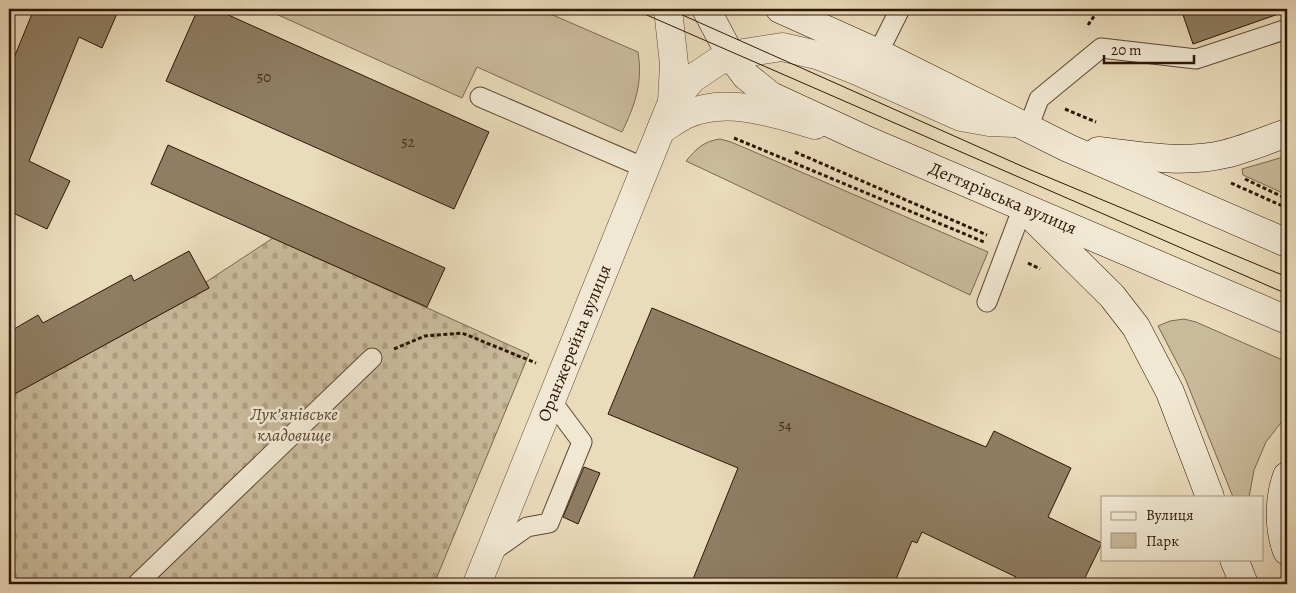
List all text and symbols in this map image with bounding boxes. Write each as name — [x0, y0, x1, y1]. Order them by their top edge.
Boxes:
scale bar — [1104, 32, 1194, 64]
text: 20 m — [1111, 40, 1142, 60]
house number: 50 — [257, 67, 271, 87]
house number: 52 — [401, 132, 415, 152]
street label: Дегтярівська вулиця — [925, 156, 1081, 240]
street label: Оранжерейна вулиця — [531, 261, 617, 425]
park label: Лукʼянівське кладовище — [249, 402, 338, 447]
house number: 54 — [778, 415, 792, 435]
legend — [1101, 496, 1264, 560]
text: Вулиця — [1146, 505, 1193, 525]
text: Парк — [1146, 531, 1179, 551]

